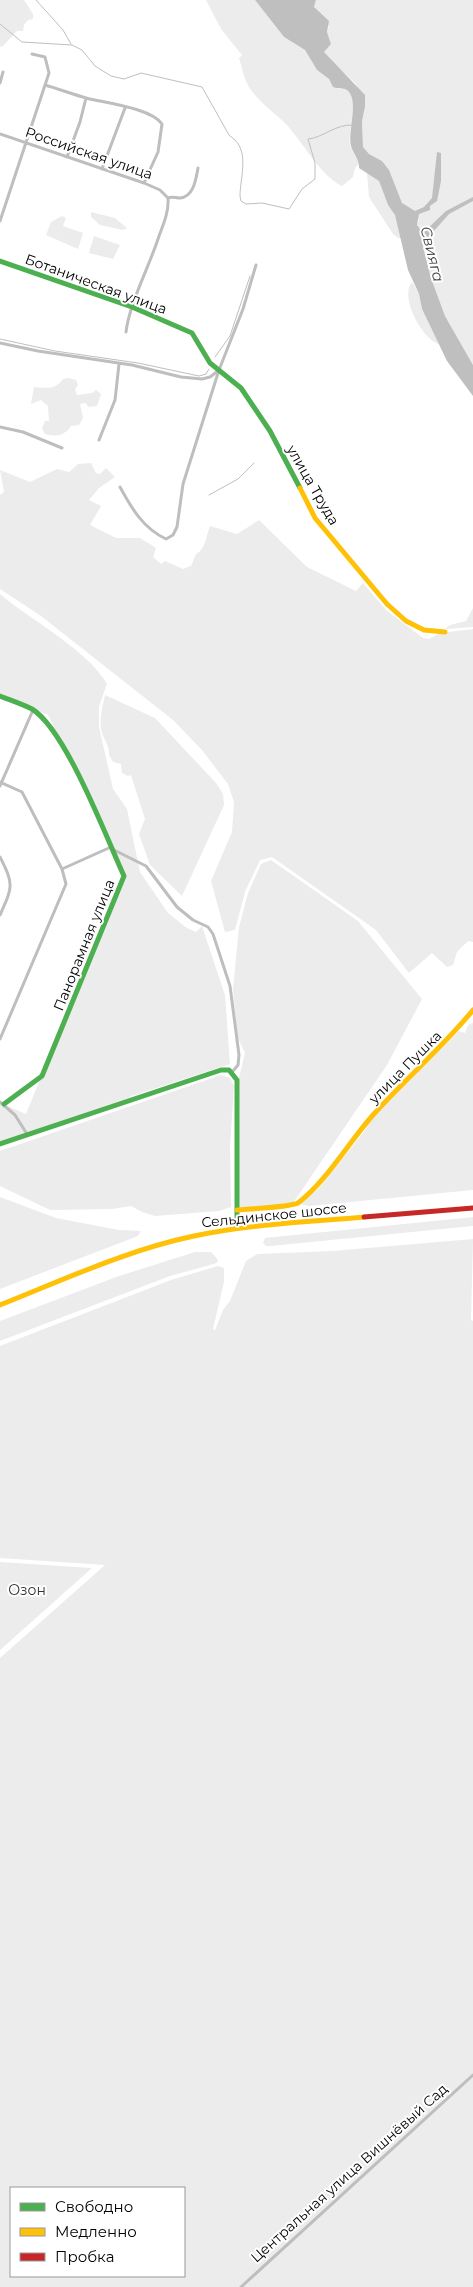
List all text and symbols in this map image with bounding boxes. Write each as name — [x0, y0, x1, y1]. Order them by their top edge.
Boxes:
street label: Российская улица — [23, 123, 155, 183]
water label: Свияга — [416, 224, 449, 284]
street label: Ботаническая улица — [23, 250, 169, 318]
street label: улица Труда — [282, 441, 343, 528]
street label: Панорамная улица — [49, 877, 119, 1013]
street label: улица Пушка — [364, 1027, 445, 1108]
street label: Сельдинское шоссе — [200, 1198, 348, 1232]
park label: Озон — [8, 1581, 46, 1599]
street label: Центральная улица Вишнёвый Сад — [247, 2080, 451, 2266]
legend — [10, 2187, 185, 2277]
text: Свободно — [55, 2197, 133, 2216]
text: Медленно — [55, 2222, 137, 2241]
text: Пробка — [55, 2247, 114, 2266]

